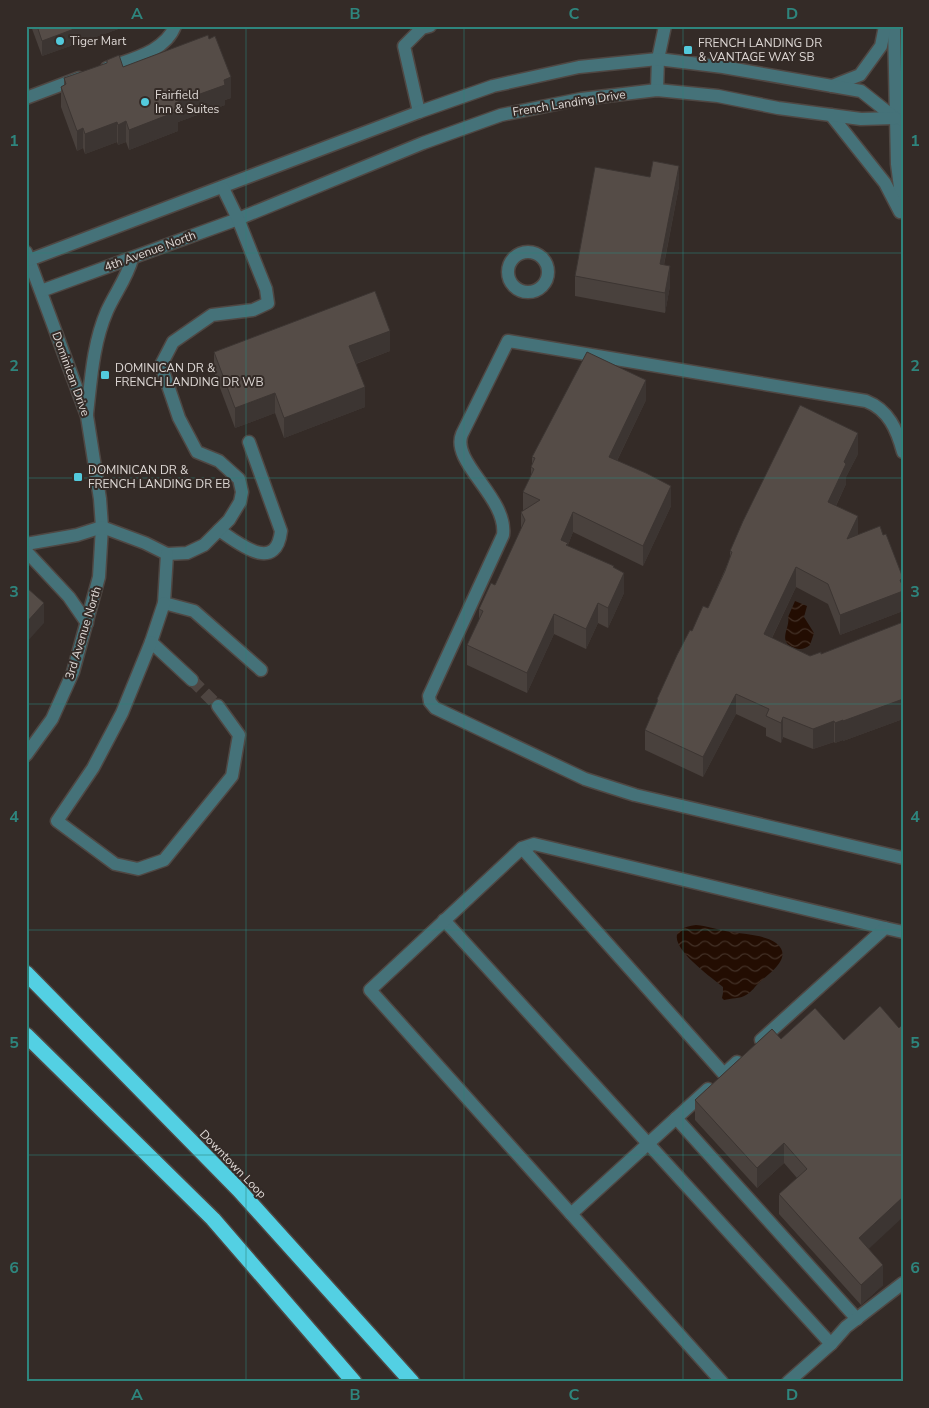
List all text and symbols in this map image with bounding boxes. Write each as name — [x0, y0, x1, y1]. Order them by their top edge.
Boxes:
text: A — [131, 3, 143, 25]
text: B — [349, 3, 361, 25]
text: C — [569, 3, 580, 25]
text: D — [786, 3, 798, 25]
place label: Tiger Mart — [70, 33, 127, 49]
marker: Tiger Mart — [54, 35, 66, 47]
place label: FRENCH LANDING DR & VANTAGE WAY SB — [698, 35, 822, 65]
marker: FRENCH LANDING DR & VANTAGE WAY SB — [682, 44, 694, 56]
street label: French Landing Drive — [511, 86, 627, 120]
place label: Fairfield Inn & Suites — [155, 87, 220, 117]
marker: Fairfield Inn & Suites — [139, 96, 151, 108]
text: 1 — [9, 130, 19, 152]
text: 1 — [910, 130, 920, 152]
street label: 4th Avenue North — [102, 227, 198, 275]
street label: Dominican Drive — [48, 330, 94, 418]
text: 2 — [9, 355, 19, 377]
text: 2 — [910, 355, 920, 377]
place label: DOMINICAN DR & FRENCH LANDING DR WB — [115, 360, 264, 390]
marker: DOMINICAN DR & FRENCH LANDING DR WB — [99, 369, 111, 381]
place label: DOMINICAN DR & FRENCH LANDING DR EB — [88, 462, 230, 492]
marker: DOMINICAN DR & FRENCH LANDING DR EB — [72, 471, 84, 483]
text: 3 — [9, 581, 19, 603]
text: 3 — [910, 581, 920, 603]
street label: 3rd Avenue North — [61, 584, 105, 682]
text: 4 — [9, 806, 19, 828]
text: 4 — [910, 806, 920, 828]
text: 5 — [9, 1032, 19, 1054]
text: 5 — [910, 1032, 920, 1054]
street label: Downtown Loop — [196, 1126, 270, 1202]
text: 6 — [9, 1257, 19, 1279]
text: 6 — [910, 1257, 920, 1279]
text: A — [131, 1384, 143, 1406]
text: B — [349, 1384, 361, 1406]
text: C — [569, 1384, 580, 1406]
text: D — [786, 1384, 798, 1406]

